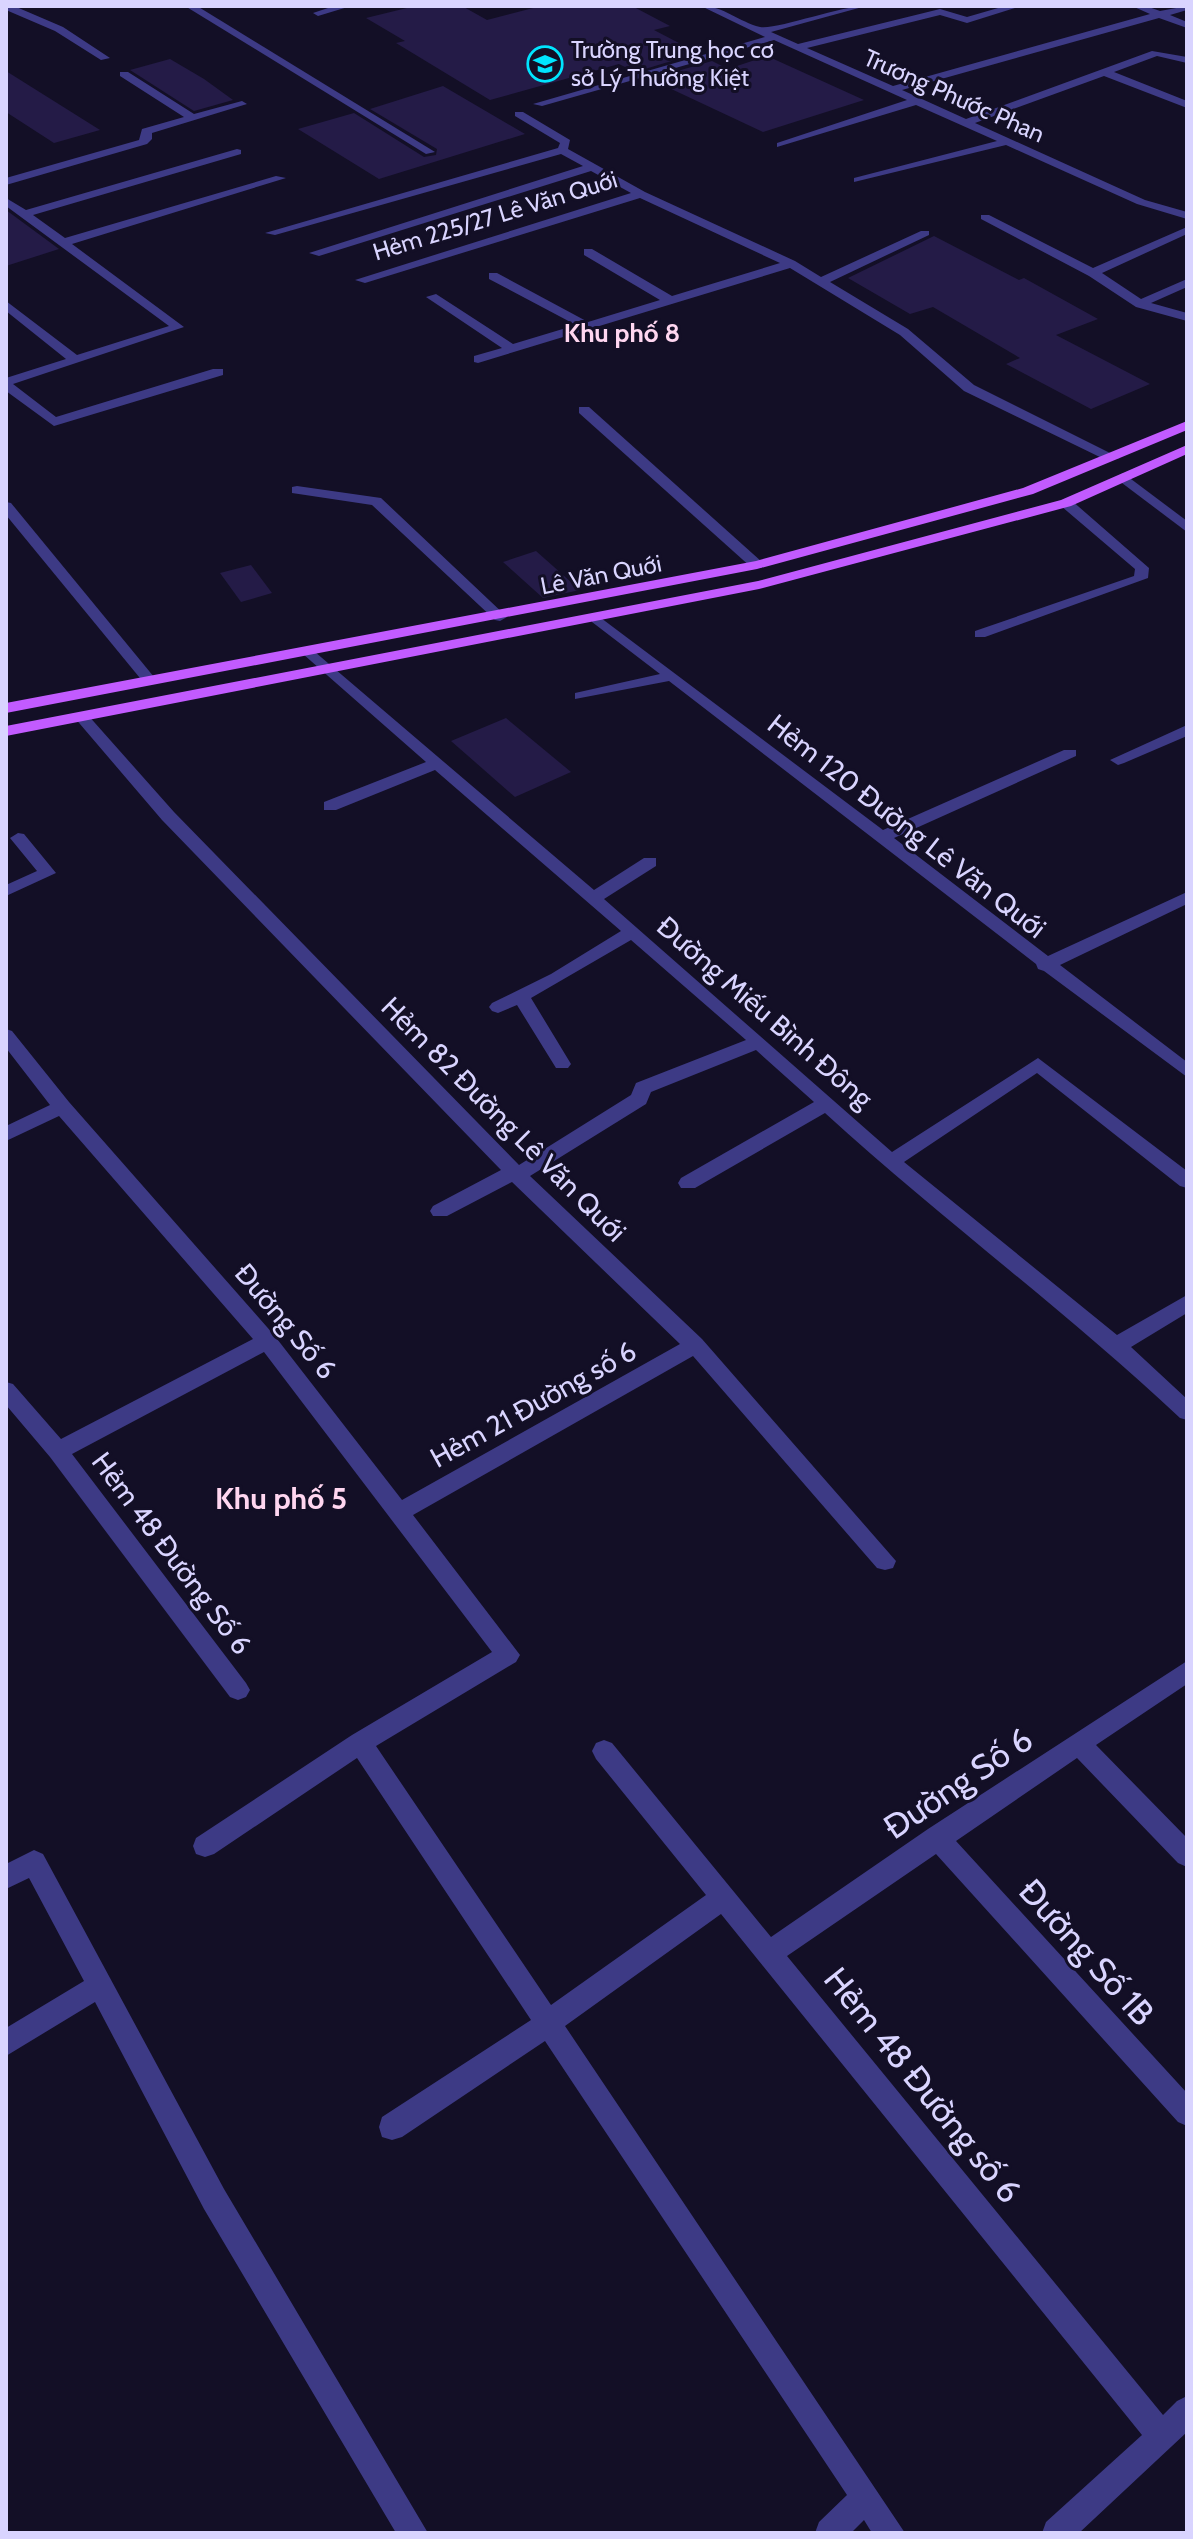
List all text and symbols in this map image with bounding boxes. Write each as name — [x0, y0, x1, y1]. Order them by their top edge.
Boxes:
place label: Trường Trung học cơ sở Lý Thường Kiệt — [571, 35, 774, 92]
street label: Trương Phước Phan — [859, 43, 1049, 148]
school or university icon: Trường Trung học cơ sở Lý Thường Kiệt — [526, 45, 564, 83]
street label: Hẻm 225/27 Lê Văn Quới — [369, 165, 621, 267]
district label: Khu phố 8 — [564, 317, 680, 349]
street label: Lê Văn Quới — [538, 549, 664, 600]
street label: Hẻm 120 Đường Lê Văn Quới — [761, 707, 1053, 945]
street label: Đường Miếu Bình Đông — [650, 909, 881, 1116]
street label: Hẻm 82 Đường Lê Văn Quới — [375, 990, 633, 1248]
street label: Đường Số 6 — [228, 1256, 344, 1386]
street label: Hẻm 21 Đường số 6 — [424, 1333, 642, 1475]
street label: Hẻm 48 Đường Số 6 — [85, 1445, 259, 1661]
district label: Khu phố 5 — [215, 1480, 347, 1517]
street label: Đường Số 6 — [876, 1718, 1040, 1848]
street label: Đường Số 1B — [1010, 1870, 1164, 2034]
street label: Hẻm 48 Đường số 6 — [815, 1959, 1031, 2211]

